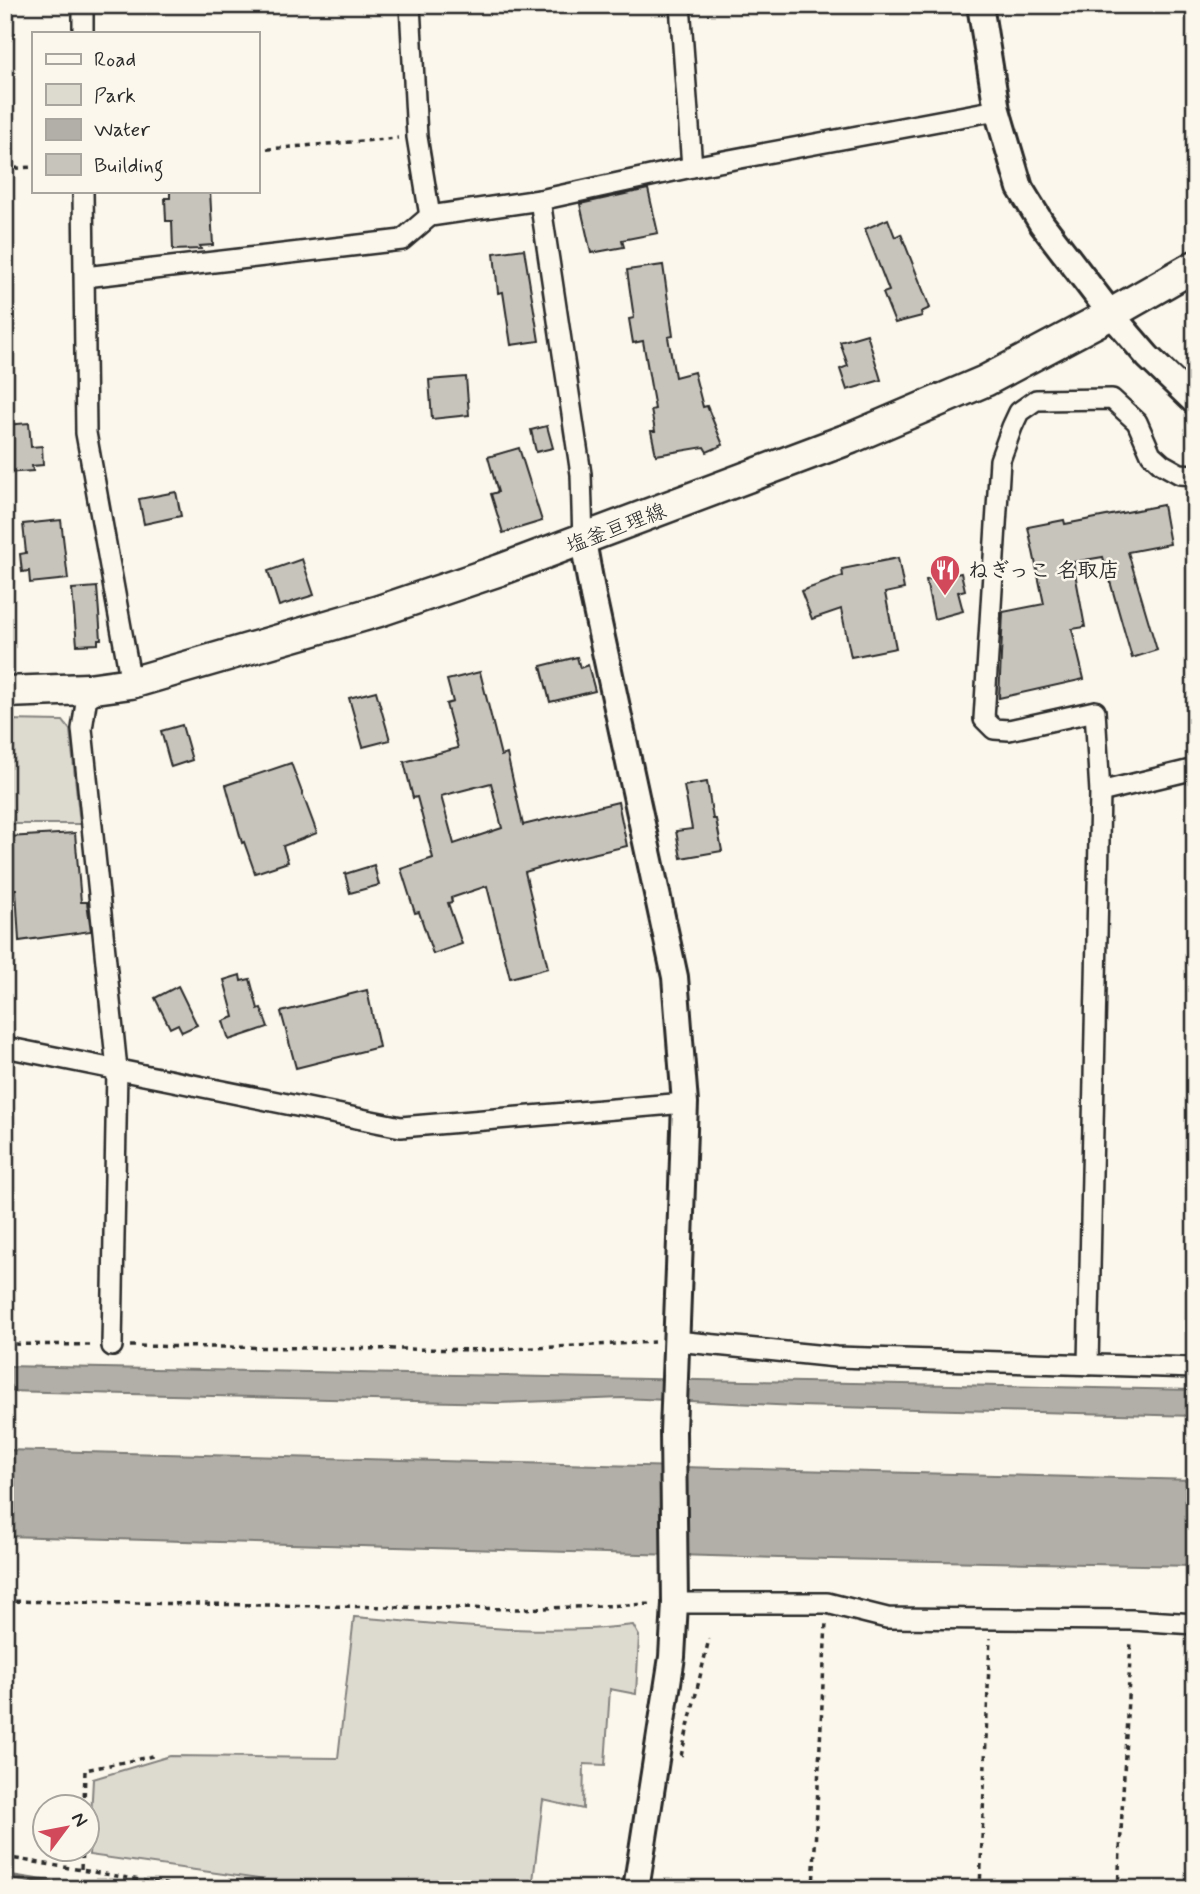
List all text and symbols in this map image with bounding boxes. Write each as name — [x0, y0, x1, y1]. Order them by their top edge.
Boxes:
legend — [32, 32, 259, 192]
text: Road — [94, 46, 136, 74]
text: Park — [94, 82, 136, 110]
text: Water — [94, 116, 150, 144]
text: Building — [94, 152, 164, 182]
street label: 塩釜亘理線 — [562, 497, 670, 561]
restaurant icon: ねぎっこ 名取店 — [928, 553, 962, 597]
place label: ねぎっこ 名取店 — [968, 557, 1119, 585]
north arrow — [32, 1792, 102, 1862]
text: N — [65, 1808, 93, 1832]

